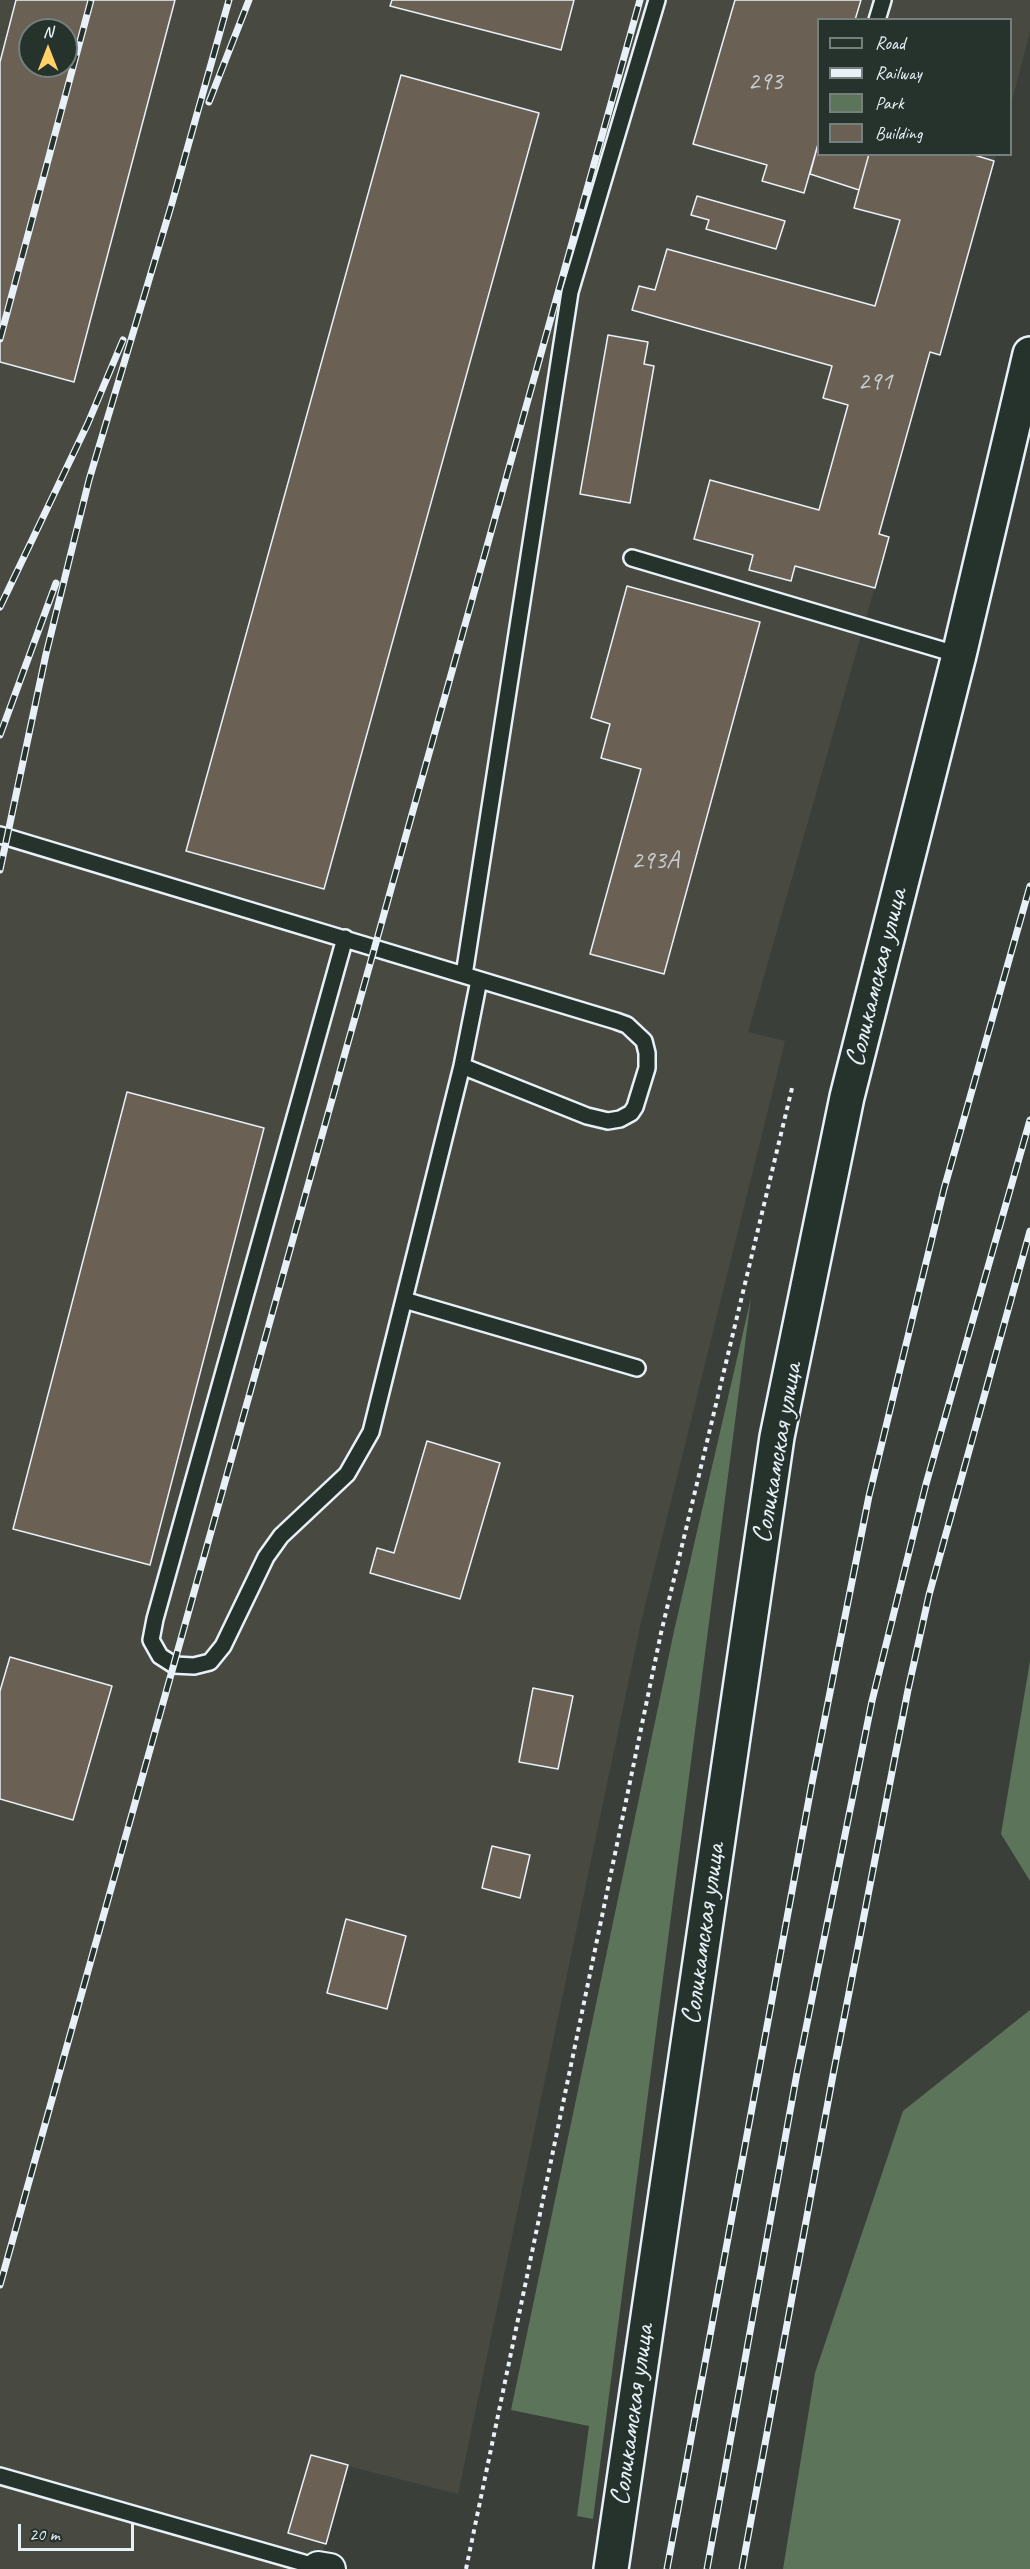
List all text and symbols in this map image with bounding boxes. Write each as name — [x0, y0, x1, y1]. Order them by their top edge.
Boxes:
north arrow — [18, 18, 78, 78]
legend — [817, 18, 1012, 156]
text: N — [43, 22, 53, 42]
text: Road — [875, 32, 905, 54]
text: Railway — [875, 62, 922, 84]
house number: 293 — [747, 66, 783, 98]
text: Park — [875, 92, 904, 114]
text: Building — [875, 122, 922, 144]
house number: 291 — [857, 366, 893, 398]
house number: 293А — [631, 845, 679, 877]
street label: Соликамская улица — [839, 885, 915, 1071]
street label: Соликамская улица — [746, 1360, 810, 1546]
street label: Соликамская улица — [675, 1841, 733, 2027]
street label: Соликамская улица — [604, 2322, 662, 2508]
scale bar — [21, 2512, 136, 2550]
text: 20 m — [29, 2523, 60, 2545]

